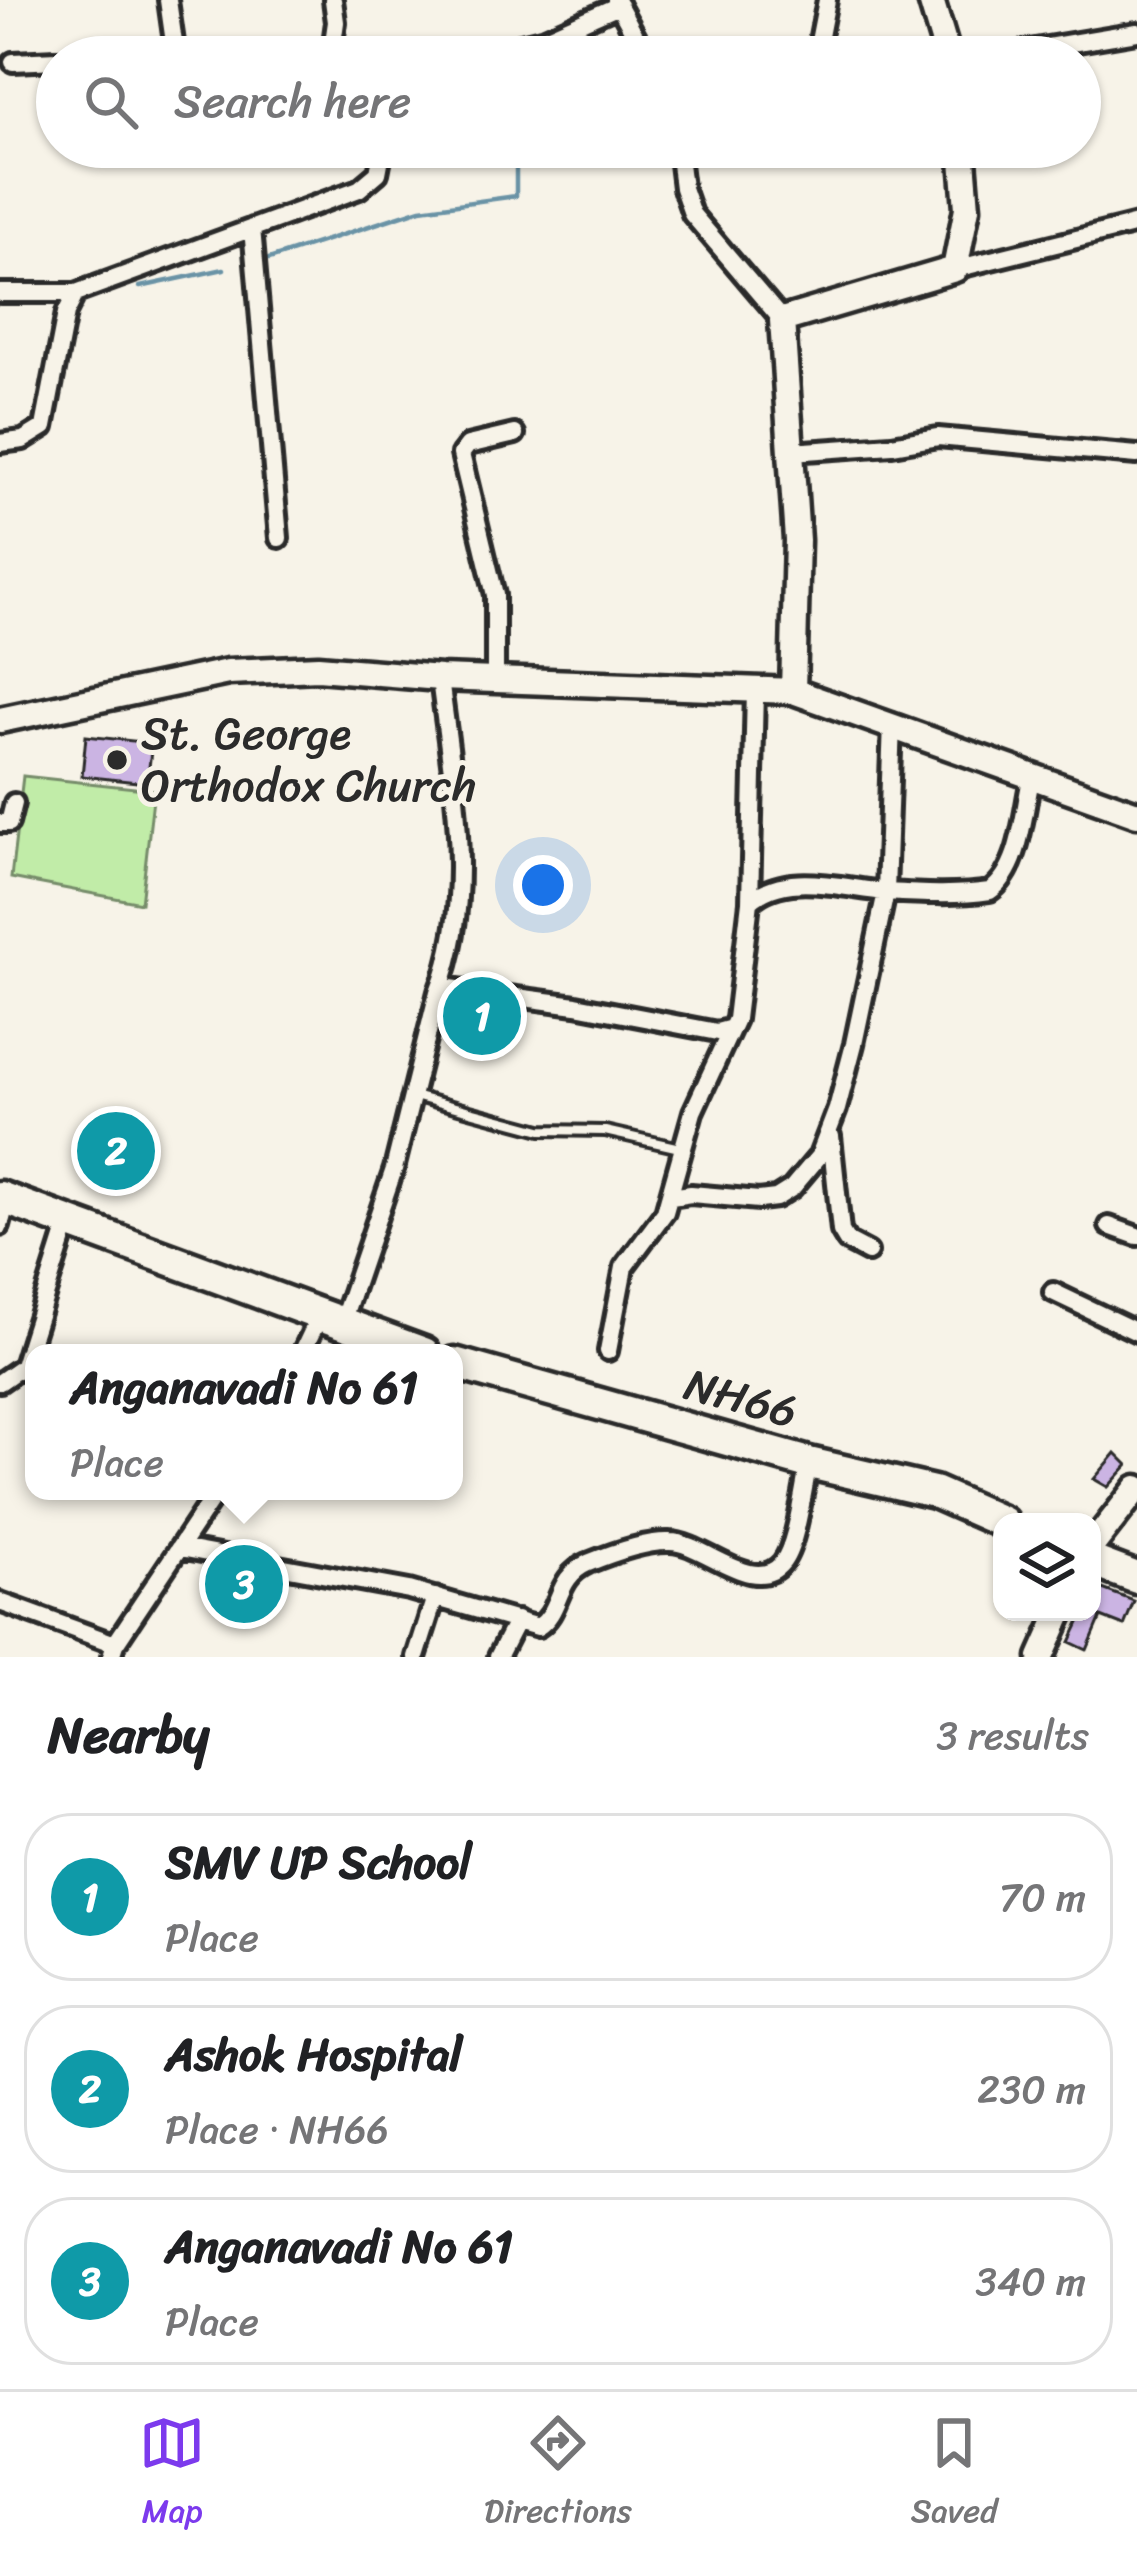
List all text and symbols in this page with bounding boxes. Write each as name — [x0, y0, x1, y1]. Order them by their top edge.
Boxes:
search box — [36, 36, 1101, 168]
text: Search here — [174, 62, 411, 142]
icon: search — [78, 69, 144, 135]
place label: St. George Orthodox Church — [141, 694, 476, 826]
marker: St. George Orthodox Church — [104, 747, 130, 773]
your location — [513, 855, 573, 915]
pin: 1 — [443, 971, 521, 1061]
pin: 2 — [77, 1106, 155, 1196]
popup — [25, 1344, 463, 1500]
street label: NH66 — [676, 1345, 806, 1451]
text: Anganavadi No 61 — [70, 1348, 418, 1428]
text: Place — [70, 1428, 164, 1497]
map controls — [993, 1513, 1101, 1621]
button: layers — [993, 1513, 1101, 1621]
pin: 3 — [205, 1539, 283, 1629]
text: Nearby — [48, 1690, 209, 1780]
text: 3 results — [936, 1701, 1089, 1770]
text: SMV UP School — [165, 1823, 472, 1903]
text: 1 — [82, 1863, 98, 1932]
text: 70 m — [999, 1863, 1086, 1932]
text: Place — [165, 1903, 259, 1972]
text: Ashok Hospital — [165, 2015, 462, 2095]
text: 2 — [79, 2055, 101, 2124]
text: 230 m — [977, 2055, 1086, 2124]
text: Place · NH66 — [165, 2095, 389, 2164]
text: Anganavadi No 61 — [165, 2207, 513, 2287]
text: 3 — [79, 2247, 101, 2316]
text: 340 m — [975, 2247, 1086, 2316]
text: Place — [165, 2287, 259, 2356]
tab: Map — [139, 2410, 205, 2540]
tab: Directions — [484, 2410, 632, 2540]
tab: Saved — [911, 2410, 998, 2540]

